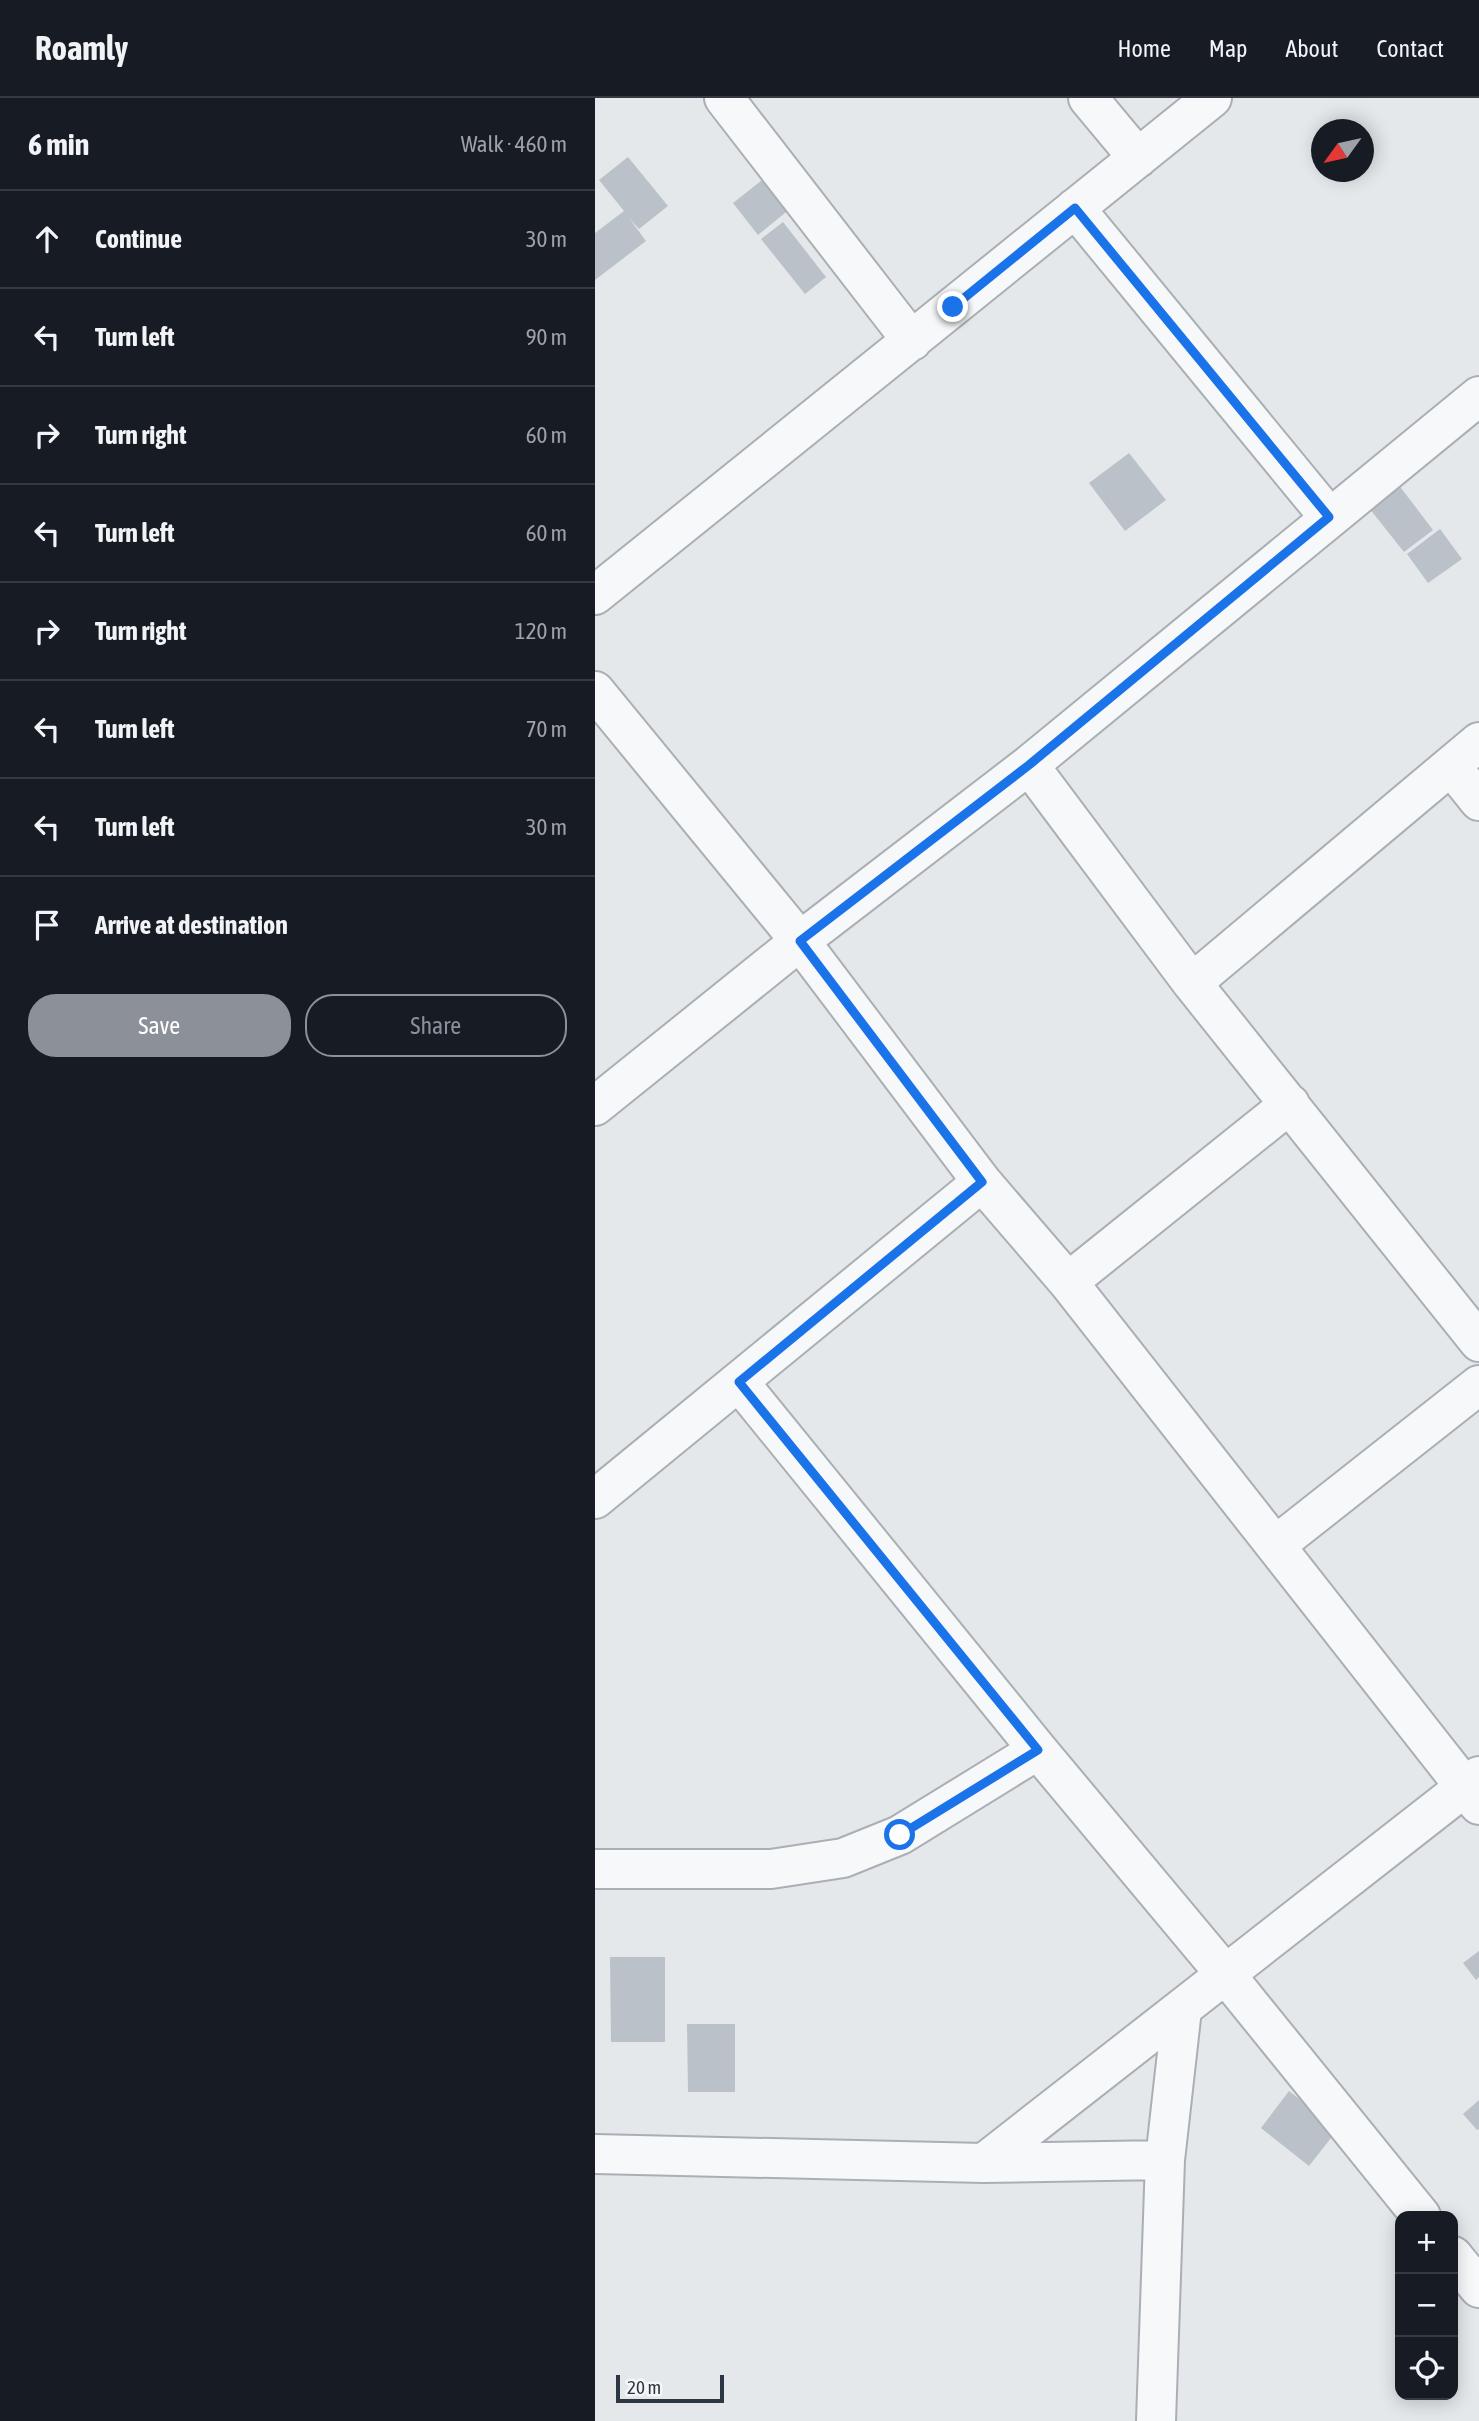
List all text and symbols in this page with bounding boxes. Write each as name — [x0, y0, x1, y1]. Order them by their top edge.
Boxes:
text: Roamly — [35, 29, 128, 67]
text: Home — [1117, 35, 1171, 62]
text: Map — [1209, 35, 1247, 62]
text: About — [1285, 35, 1338, 62]
text: Contact — [1376, 35, 1444, 62]
north arrow — [1311, 119, 1374, 182]
text: 6 min — [28, 127, 89, 161]
text: Walk · 460 m — [461, 131, 567, 157]
icon: ahead — [28, 220, 66, 258]
text: Continue — [95, 224, 182, 254]
text: 30 m — [526, 226, 567, 252]
route end — [937, 291, 968, 322]
icon: left — [28, 318, 66, 356]
text: Turn left — [95, 322, 175, 352]
text: 90 m — [526, 324, 567, 350]
icon: right — [28, 416, 66, 454]
text: Turn right — [95, 420, 186, 450]
text: 60 m — [526, 422, 567, 448]
icon: left — [28, 514, 66, 552]
text: Turn left — [95, 518, 175, 548]
text: 60 m — [526, 520, 567, 546]
icon: right — [28, 612, 66, 650]
text: Turn right — [95, 616, 186, 646]
text: 120 m — [515, 618, 567, 644]
icon: left — [28, 710, 66, 748]
text: Turn left — [95, 714, 175, 744]
text: 70 m — [526, 716, 567, 742]
icon: left — [28, 808, 66, 846]
text: Turn left — [95, 812, 175, 842]
text: 30 m — [526, 814, 567, 840]
icon: arrive — [28, 906, 66, 944]
text: Arrive at destination — [95, 910, 288, 940]
button: Save — [28, 994, 291, 1057]
button: Share — [305, 994, 567, 1057]
route start — [884, 1819, 915, 1850]
map controls — [1395, 2211, 1458, 2400]
button: + — [1395, 2211, 1458, 2274]
button: − — [1395, 2274, 1458, 2337]
button: locate — [1395, 2337, 1458, 2400]
scale bar — [616, 2372, 725, 2404]
text: 20 m — [627, 2376, 661, 2398]

